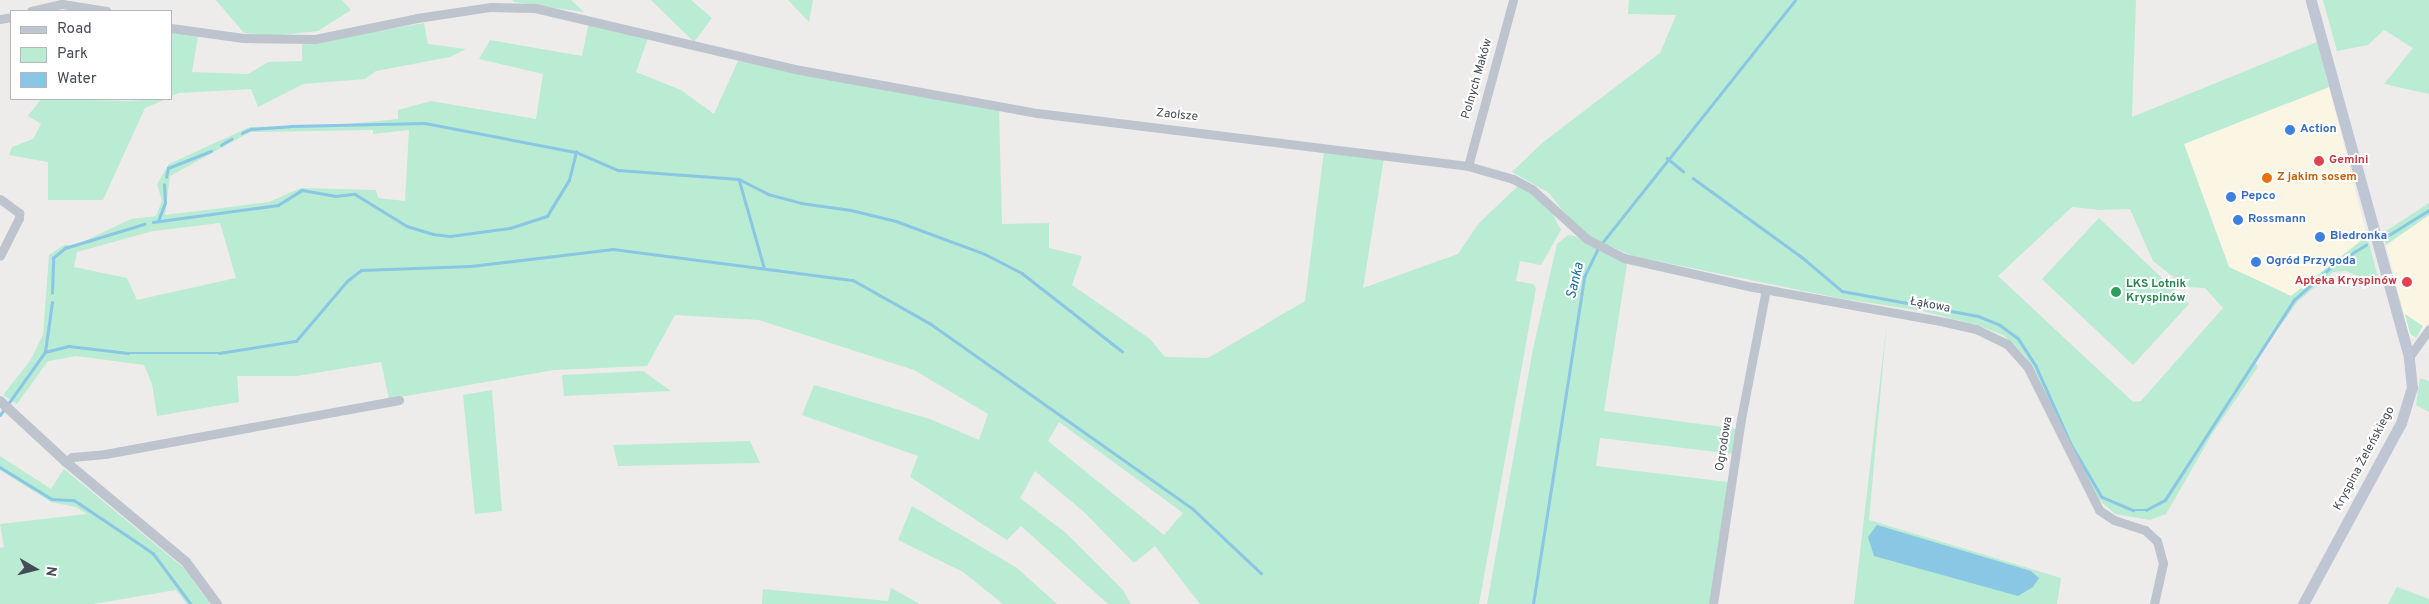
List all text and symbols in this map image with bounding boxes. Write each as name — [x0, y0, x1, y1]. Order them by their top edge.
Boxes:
legend — [10, 10, 172, 100]
text: Road — [57, 20, 92, 39]
street label: Polnych Maków — [1460, 37, 1496, 121]
text: Park — [57, 45, 88, 64]
text: Water — [57, 70, 96, 89]
street label: Zaolsze — [1155, 107, 1199, 125]
place label: Action — [2300, 123, 2337, 137]
marker: Action — [2284, 124, 2296, 136]
place label: Gemini — [2329, 154, 2368, 168]
marker: Gemini — [2313, 155, 2325, 167]
place label: Z jakim sosem — [2277, 171, 2357, 185]
marker: Z jakim sosem — [2261, 172, 2273, 184]
place label: Pepco — [2241, 190, 2276, 204]
marker: Pepco — [2225, 191, 2237, 203]
place label: Rossmann — [2248, 213, 2306, 227]
marker: Rossmann — [2232, 214, 2244, 226]
place label: Biedronka — [2330, 230, 2387, 244]
marker: Biedronka — [2314, 231, 2326, 243]
place label: Ogród Przygoda — [2266, 255, 2356, 269]
marker: Ogród Przygoda — [2250, 256, 2262, 268]
water label: Sanka — [1564, 261, 1588, 301]
place label: Apteka Kryspinów — [2295, 275, 2397, 289]
marker: Apteka Kryspinów — [2401, 276, 2413, 288]
place label: LKS Lotnik Kryspinów — [2126, 278, 2186, 306]
marker: LKS Lotnik Kryspinów — [2110, 286, 2122, 298]
street label: Łąkowa — [1909, 295, 1951, 317]
street label: Kryspina Żeleńskiego — [2331, 405, 2399, 513]
street label: Ogrodowa — [1714, 416, 1736, 472]
north arrow — [10, 544, 60, 594]
text: N — [41, 565, 59, 577]

